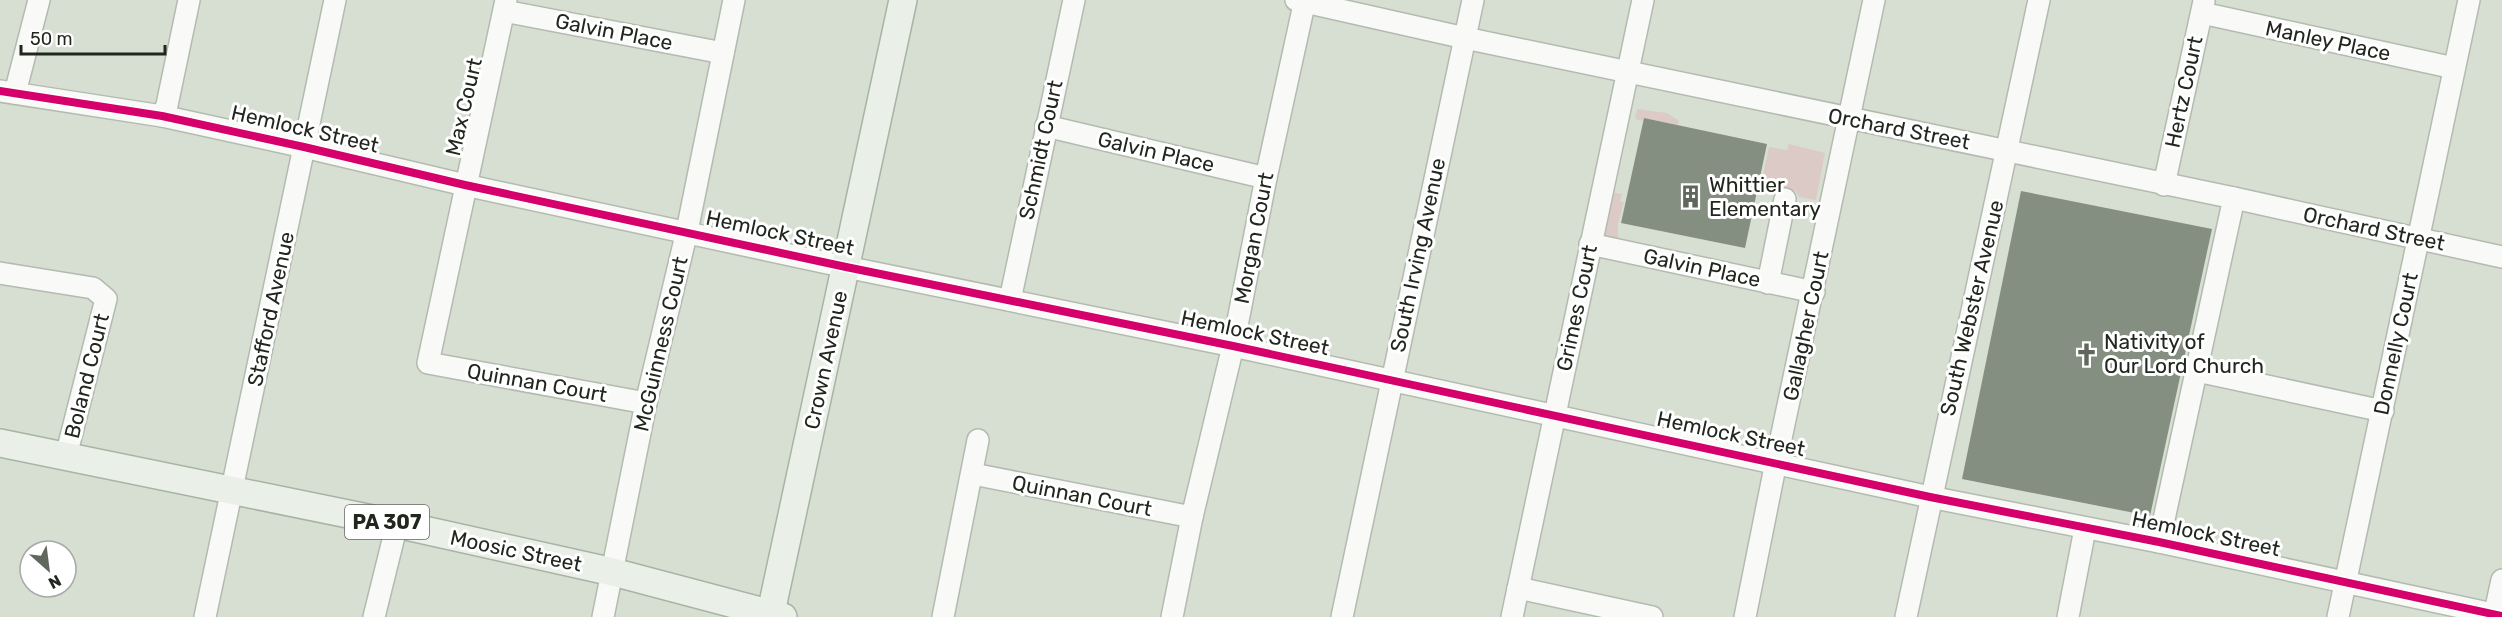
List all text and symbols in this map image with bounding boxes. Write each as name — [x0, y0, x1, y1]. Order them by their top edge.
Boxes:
street label: Galvin Place — [553, 8, 675, 55]
street label: Manley Place — [2263, 15, 2393, 66]
scale bar — [21, 18, 165, 56]
text: 50 m — [30, 28, 73, 50]
street label: Hertz Court — [2159, 34, 2208, 150]
street label: Max Court — [440, 56, 487, 158]
street label: Schmidt Court — [1014, 78, 1067, 222]
street label: Hemlock Street — [229, 99, 381, 158]
street label: Orchard Street — [1826, 102, 1972, 155]
street label: Galvin Place — [1095, 126, 1217, 177]
street label: South Irving Avenue — [1385, 156, 1450, 354]
street label: Morgan Court — [1229, 170, 1279, 306]
place label: Whittier Elementary — [1709, 172, 1821, 221]
building icon: Whittier Elementary — [1678, 184, 1704, 210]
street label: South Webster Avenue — [1935, 198, 2008, 418]
street label: Orchard Street — [2301, 201, 2447, 256]
street label: Hemlock Street — [704, 205, 856, 260]
street label: Stafford Avenue — [242, 229, 299, 389]
street label: Grimes Court — [1551, 242, 1602, 373]
street label: Galvin Place — [1641, 243, 1763, 292]
street label: Gallagher Court — [1777, 249, 1834, 403]
street label: McGuinness Court — [628, 254, 693, 434]
street label: Donnelly Court — [2368, 270, 2423, 417]
street label: Crown Avenue — [799, 288, 852, 432]
street label: Hemlock Street — [1179, 305, 1331, 360]
street label: Boland Court — [59, 311, 114, 441]
place label: Nativity of Our Lord Church — [2104, 329, 2264, 378]
church icon: Nativity of Our Lord Church — [2073, 341, 2099, 367]
street label: Quinnan Court — [465, 358, 609, 407]
street label: Hemlock Street — [1655, 406, 1807, 461]
street label: Quinnan Court — [1010, 470, 1154, 521]
road number: PA 307 — [345, 505, 429, 539]
street label: Hemlock Street — [2130, 506, 2282, 561]
street label: Moosic Street — [448, 524, 584, 577]
north arrow — [18, 539, 78, 599]
text: N — [45, 571, 64, 593]

